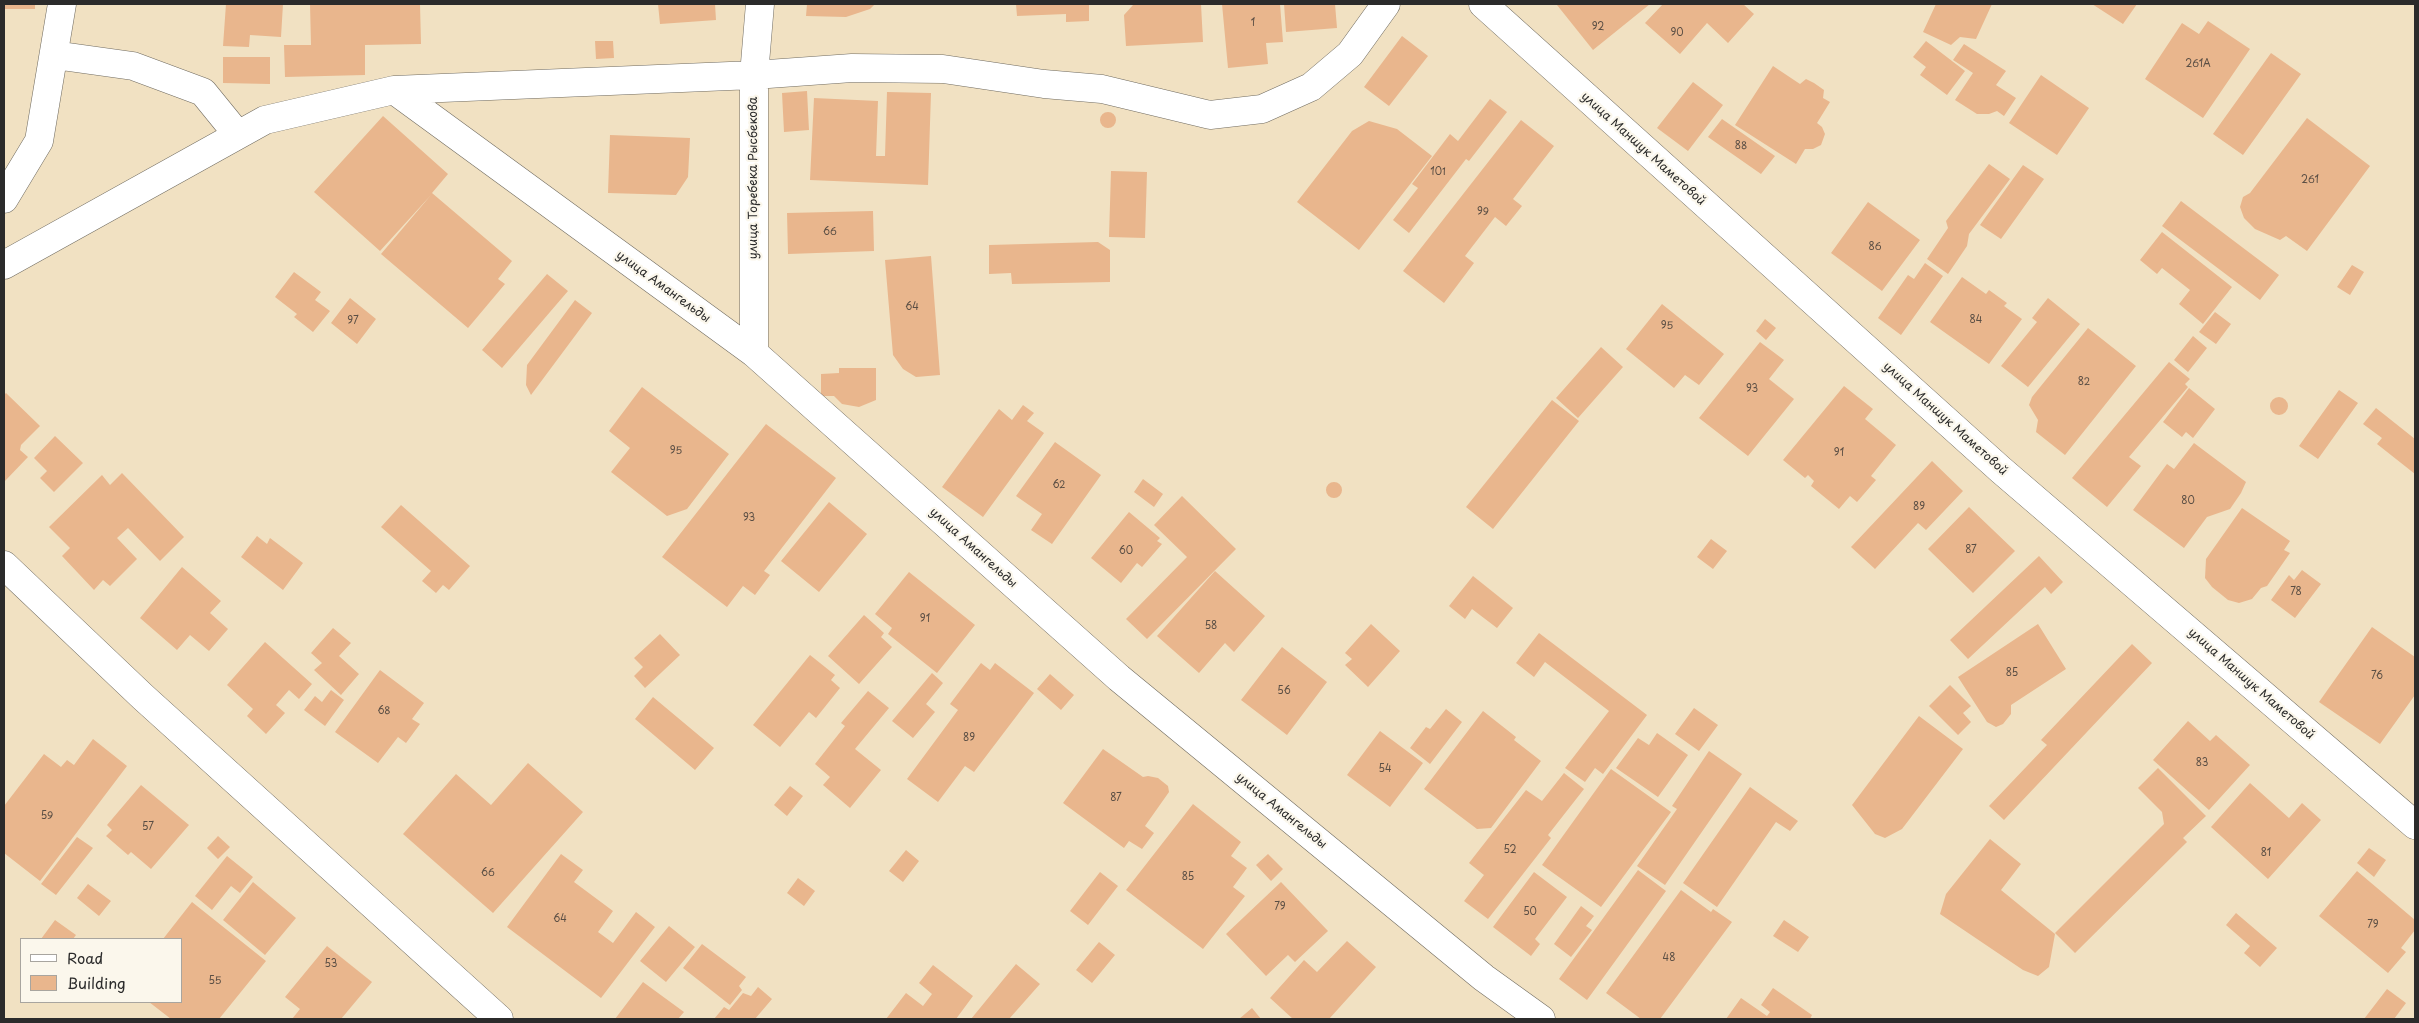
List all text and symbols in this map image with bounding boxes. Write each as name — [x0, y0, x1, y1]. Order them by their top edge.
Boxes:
house number: 1 — [1251, 17, 1255, 29]
house number: 92 — [1592, 21, 1604, 33]
house number: 90 — [1670, 27, 1684, 39]
house number: 261А — [2185, 58, 2211, 70]
street label: улица Маншук Маметовой — [1578, 89, 1708, 209]
street label: улица Торебека Рысбекова — [747, 97, 761, 259]
house number: 88 — [1735, 140, 1747, 152]
house number: 101 — [1430, 166, 1446, 178]
house number: 261 — [2301, 174, 2319, 186]
house number: 99 — [1477, 206, 1489, 218]
house number: 66 — [823, 226, 837, 238]
house number: 86 — [1869, 241, 1881, 253]
street label: улица Амангельды — [613, 248, 713, 326]
house number: 64 — [905, 301, 919, 313]
house number: 84 — [1970, 314, 1982, 326]
house number: 97 — [347, 315, 359, 327]
house number: 95 — [1661, 320, 1673, 332]
street label: улица Маншук Маметовой — [1880, 359, 2010, 479]
house number: 82 — [2078, 376, 2090, 388]
house number: 93 — [1746, 383, 1758, 395]
house number: 95 — [670, 445, 682, 457]
house number: 91 — [1834, 447, 1844, 459]
house number: 62 — [1052, 479, 1066, 491]
house number: 80 — [2181, 495, 2195, 507]
house number: 89 — [1913, 501, 1925, 513]
street label: улица Амангельды — [926, 505, 1020, 591]
house number: 93 — [743, 512, 755, 524]
house number: 87 — [1965, 544, 1977, 556]
house number: 60 — [1119, 545, 1133, 557]
house number: 78 — [2290, 586, 2302, 598]
house number: 91 — [920, 613, 930, 625]
house number: 58 — [1205, 620, 1217, 632]
street label: улица Маншук Маметовой — [2185, 625, 2317, 743]
house number: 85 — [2006, 667, 2018, 679]
house number: 76 — [2371, 670, 2383, 682]
house number: 56 — [1277, 685, 1291, 697]
house number: 68 — [377, 705, 391, 717]
house number: 89 — [963, 732, 975, 744]
house number: 83 — [2196, 757, 2208, 769]
house number: 54 — [1378, 763, 1392, 775]
street label: улица Амангельды — [1233, 770, 1329, 852]
house number: 87 — [1110, 792, 1122, 804]
house number: 59 — [41, 810, 53, 822]
house number: 57 — [142, 821, 154, 833]
house number: 52 — [1503, 844, 1517, 856]
house number: 81 — [2261, 847, 2271, 859]
house number: 66 — [481, 867, 495, 879]
house number: 85 — [1182, 871, 1194, 883]
house number: 79 — [1274, 901, 1286, 913]
house number: 50 — [1523, 906, 1537, 918]
house number: 64 — [553, 913, 567, 925]
house number: 79 — [2367, 919, 2379, 931]
legend — [20, 938, 182, 1003]
text: Road — [67, 946, 103, 969]
house number: 48 — [1663, 952, 1675, 964]
house number: 53 — [325, 958, 337, 970]
text: Building — [67, 971, 126, 994]
house number: 55 — [209, 975, 221, 987]

